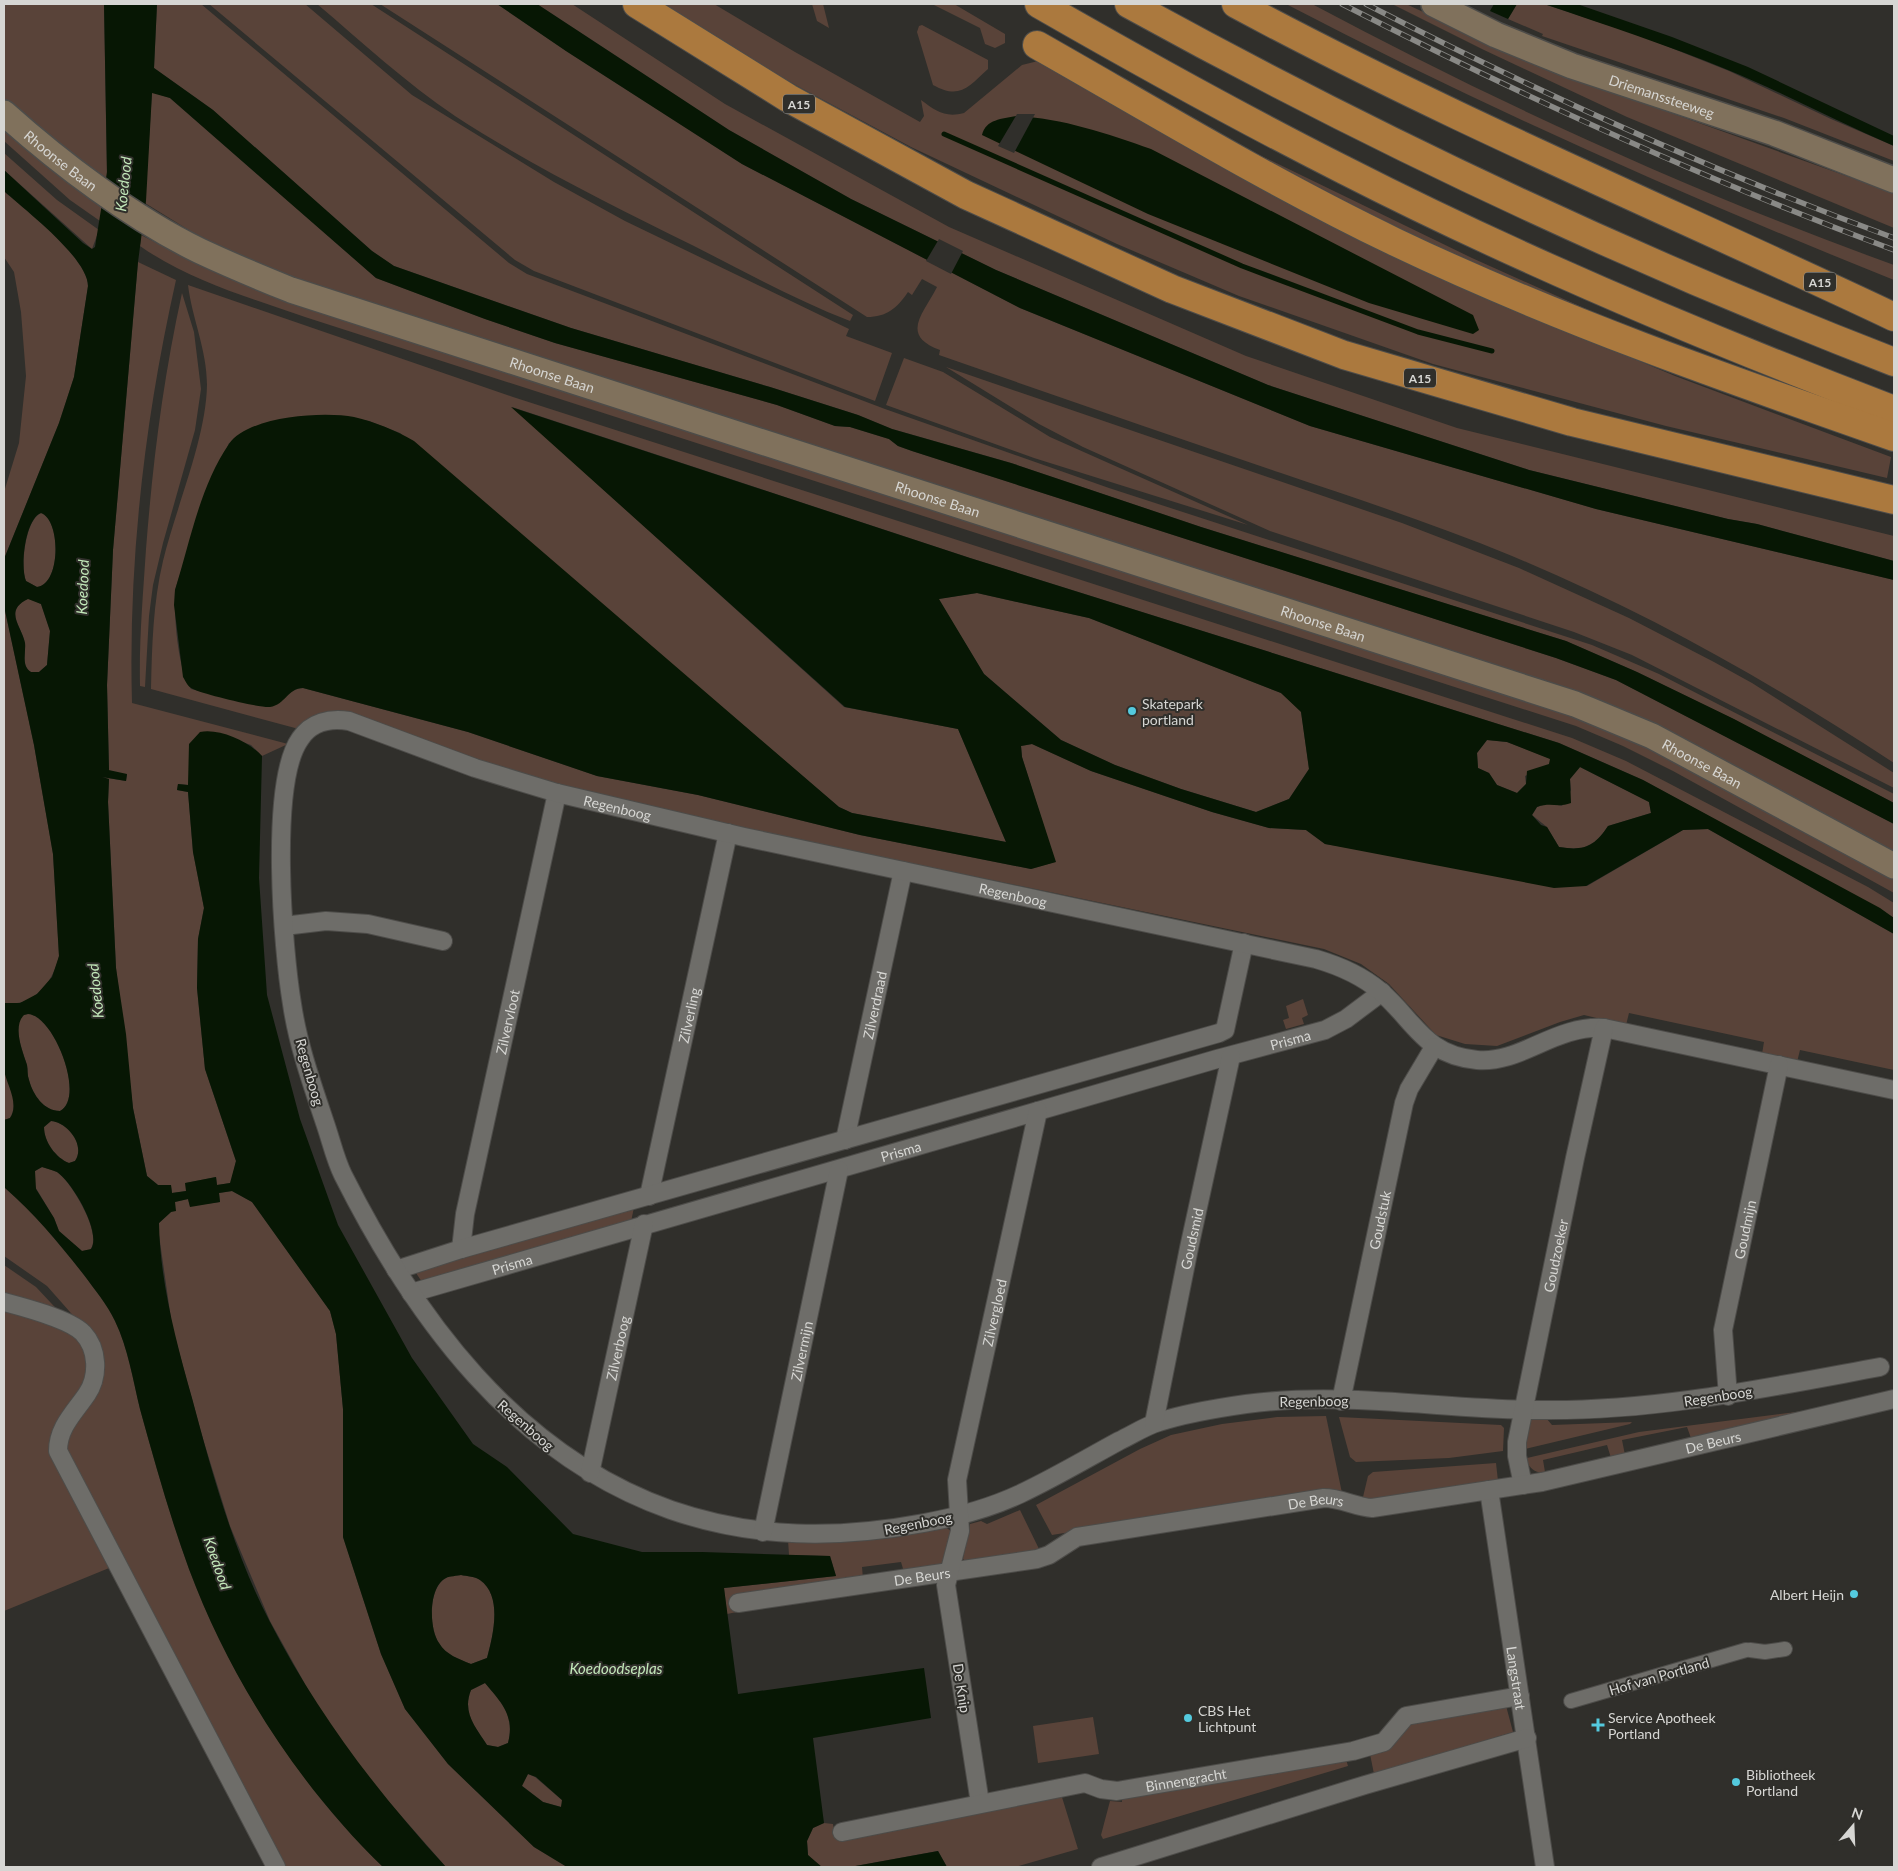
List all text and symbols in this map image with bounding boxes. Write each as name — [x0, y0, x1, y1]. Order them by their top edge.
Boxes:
street label: Driemanssteeweg — [1607, 70, 1717, 121]
road number: A15 — [783, 95, 815, 114]
street label: Rhoonse Baan — [21, 126, 101, 194]
water label: Koedood — [111, 156, 135, 212]
road number: A15 — [1804, 272, 1836, 292]
street label: Rhoonse Baan — [508, 353, 597, 396]
road number: A15 — [1404, 368, 1436, 388]
street label: Rhoonse Baan — [893, 477, 982, 520]
water label: Koedood — [72, 559, 92, 615]
street label: Rhoonse Baan — [1279, 601, 1368, 644]
place label: Skatepark portland — [1142, 695, 1204, 728]
marker: Skatepark portland — [1126, 705, 1138, 717]
street label: Rhoonse Baan — [1660, 735, 1745, 791]
street label: Regenboog — [582, 791, 653, 823]
street label: Regenboog — [978, 879, 1049, 910]
water label: Koedood — [83, 963, 107, 1019]
street label: Zilverdraad — [859, 970, 890, 1041]
street label: Zilverling — [674, 986, 703, 1045]
street label: Zilvervloot — [492, 988, 522, 1056]
street label: Prisma — [1268, 1026, 1312, 1053]
street label: Regenboog — [292, 1036, 328, 1108]
street label: Prisma — [879, 1137, 923, 1165]
street label: Goudstuk — [1365, 1188, 1394, 1251]
street label: Goudmijn — [1730, 1198, 1759, 1260]
street label: Goudsmid — [1176, 1206, 1206, 1271]
street label: Goudzoeker — [1539, 1217, 1571, 1294]
street label: Prisma — [490, 1250, 534, 1278]
street label: Zilvergloed — [978, 1277, 1009, 1348]
street label: Zilverboog — [602, 1314, 632, 1382]
street label: Zilvermijn — [786, 1319, 816, 1382]
street label: Regenboog — [1683, 1382, 1753, 1410]
street label: Regenboog — [1279, 1392, 1349, 1410]
street label: Regenboog — [494, 1396, 558, 1454]
street label: De Beurs — [1683, 1427, 1743, 1456]
street label: De Beurs — [1286, 1489, 1346, 1512]
street label: Regenboog — [882, 1508, 954, 1538]
water label: Koedood — [201, 1534, 235, 1592]
street label: De Beurs — [893, 1563, 951, 1588]
place label: Albert Heijn — [1770, 1586, 1844, 1603]
marker: Albert Heijn — [1848, 1588, 1860, 1600]
street label: Langstraat — [1504, 1645, 1530, 1711]
street label: Hof van Portland — [1607, 1654, 1711, 1698]
water label: Koedoodseplas — [569, 1659, 663, 1677]
street label: De Knip — [950, 1662, 974, 1714]
place label: CBS Het Lichtpunt — [1198, 1702, 1256, 1735]
place label: Service Apotheek Portland — [1608, 1709, 1716, 1742]
marker: CBS Het Lichtpunt — [1182, 1712, 1194, 1724]
marker: Service Apotheek Portland — [1592, 1719, 1604, 1731]
street label: Binnengracht — [1144, 1764, 1228, 1795]
place label: Bibliotheek Portland — [1746, 1766, 1816, 1799]
marker: Bibliotheek Portland — [1730, 1776, 1742, 1788]
north arrow — [1828, 1801, 1878, 1851]
text: N — [1850, 1803, 1865, 1823]

